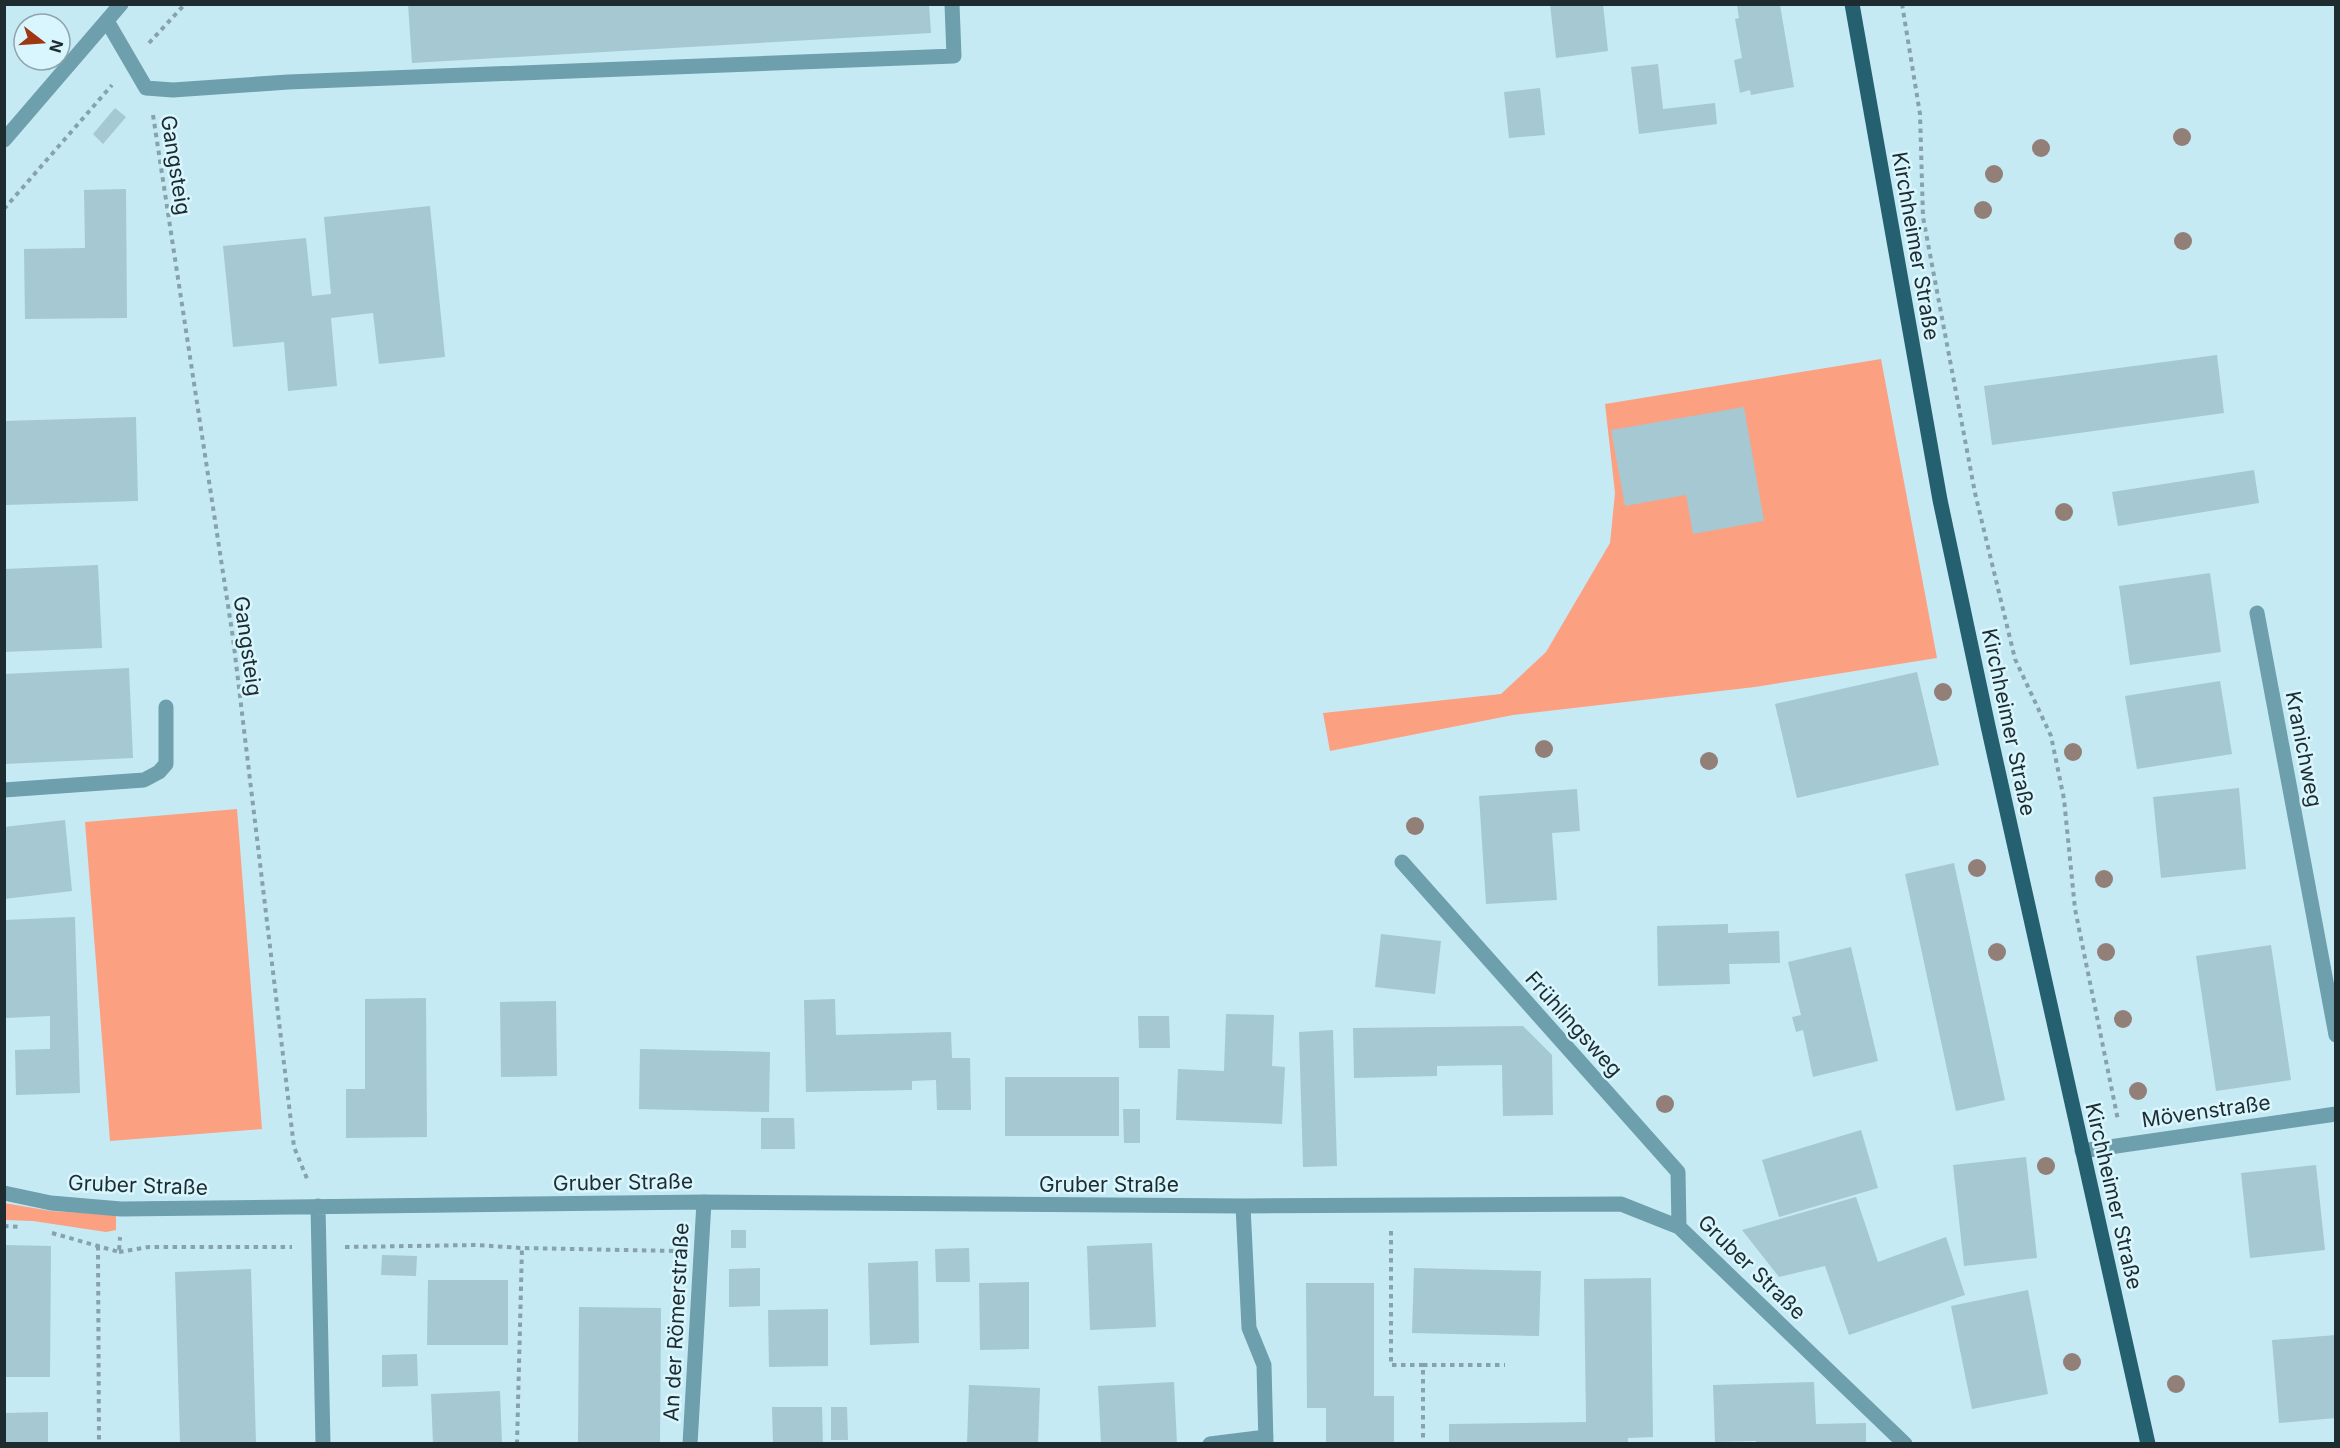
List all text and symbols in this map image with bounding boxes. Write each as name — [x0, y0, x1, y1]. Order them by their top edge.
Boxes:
north arrow — [12, 12, 72, 72]
text: N — [45, 38, 68, 55]
street label: Gangsteig — [156, 113, 196, 217]
street label: Kirchheimer Straße — [1887, 150, 1945, 342]
street label: Gangsteig — [229, 594, 267, 698]
street label: Kirchheimer Straße — [1977, 626, 2041, 818]
street label: Kranichweg — [2281, 689, 2327, 809]
street label: Frühlingsweg — [1520, 966, 1628, 1082]
street label: Mövenstraße — [2140, 1090, 2272, 1132]
street label: Kirchheimer Straße — [2080, 1100, 2148, 1292]
street label: Gruber Straße — [553, 1168, 693, 1196]
street label: Gruber Straße — [68, 1170, 208, 1200]
street label: Gruber Straße — [1039, 1172, 1179, 1197]
street label: Gruber Straße — [1693, 1209, 1811, 1325]
street label: An der Römerstraße — [658, 1222, 694, 1422]

